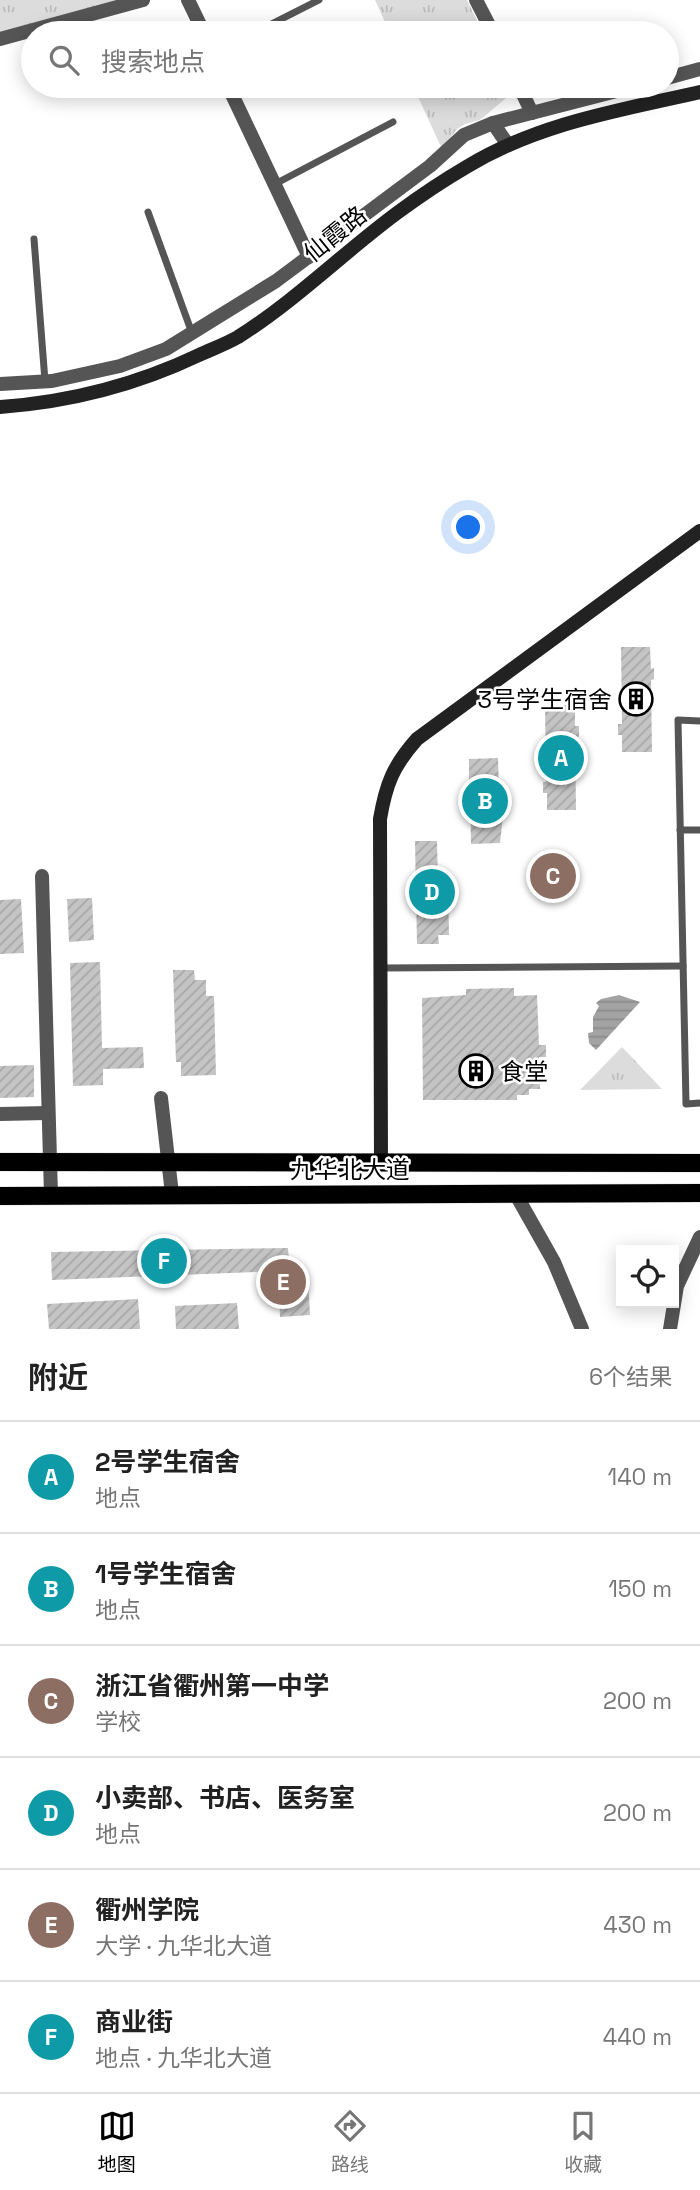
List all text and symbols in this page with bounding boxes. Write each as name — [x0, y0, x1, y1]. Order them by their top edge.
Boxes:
search box — [21, 21, 679, 98]
icon: search — [45, 41, 83, 79]
text: 搜索地点 — [101, 45, 205, 79]
street label: 仙霞路 — [297, 199, 373, 269]
your location — [451, 510, 485, 544]
building icon: 3号学生宿舍 — [617, 680, 655, 718]
place label: 3号学生宿舍 — [478, 684, 612, 715]
pin: A — [538, 732, 584, 784]
pin: B — [462, 775, 508, 827]
pin: C — [530, 850, 576, 902]
pin: D — [409, 866, 455, 918]
building icon: 食堂 — [457, 1052, 495, 1090]
place label: 食堂 — [500, 1056, 548, 1087]
street label: 九华北大道 — [290, 1154, 410, 1185]
pin: F — [141, 1235, 187, 1287]
map controls — [616, 1245, 679, 1308]
button: locate — [616, 1245, 679, 1308]
pin: E — [260, 1256, 306, 1308]
text: 附近 — [28, 1358, 88, 1397]
text: 6个结果 — [589, 1362, 672, 1392]
text: 2号学生宿舍 — [95, 1445, 240, 1479]
text: A — [44, 1462, 58, 1492]
text: 140 m — [608, 1462, 672, 1492]
text: 地点 — [95, 1483, 141, 1513]
text: 1号学生宿舍 — [95, 1557, 237, 1591]
text: B — [43, 1574, 59, 1604]
text: 150 m — [608, 1574, 672, 1604]
text: 地点 — [95, 1595, 141, 1625]
text: 浙江省衢州第一中学 — [95, 1669, 329, 1703]
text: C — [44, 1686, 58, 1716]
text: 200 m — [603, 1686, 672, 1716]
text: 学校 — [95, 1707, 141, 1737]
text: 小卖部、书店、医务室 — [95, 1781, 355, 1815]
text: D — [43, 1798, 59, 1828]
text: 200 m — [603, 1798, 672, 1828]
text: 地点 — [95, 1819, 141, 1849]
text: 衢州学院 — [95, 1893, 199, 1927]
text: E — [45, 1910, 57, 1940]
text: 430 m — [603, 1910, 672, 1940]
text: 大学 · 九华北大道 — [95, 1931, 272, 1961]
text: 商业街 — [95, 2005, 173, 2039]
text: F — [45, 2022, 57, 2052]
text: 440 m — [603, 2022, 672, 2052]
text: 地点 · 九华北大道 — [95, 2043, 272, 2073]
tab: 地图 — [98, 2107, 136, 2177]
tab: 路线 — [331, 2107, 369, 2177]
tab: 收藏 — [564, 2107, 602, 2177]

